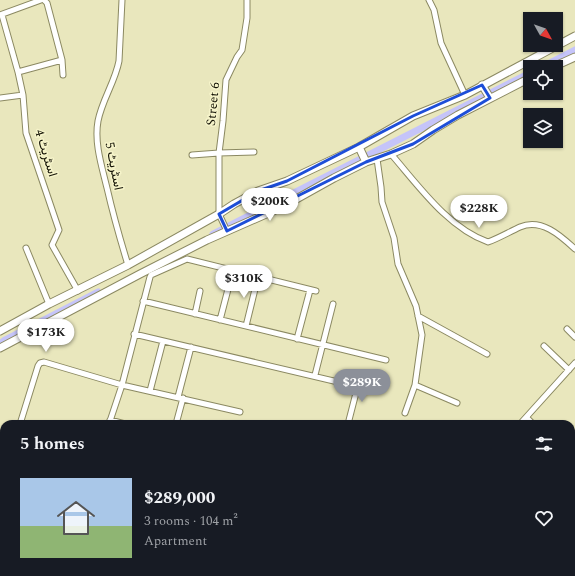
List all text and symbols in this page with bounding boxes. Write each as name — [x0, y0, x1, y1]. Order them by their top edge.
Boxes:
north arrow — [523, 12, 563, 52]
map controls — [523, 12, 563, 148]
button: locate — [523, 60, 563, 100]
street label: Street 6 — [201, 81, 225, 127]
button: layers — [523, 108, 563, 148]
street label: اسٹریٹ 4 — [29, 127, 63, 179]
street label: اسٹریٹ 5 — [100, 140, 128, 192]
pin: $200K — [242, 188, 298, 222]
text: $200K — [250, 191, 290, 211]
pin: $228K — [451, 195, 507, 229]
text: $228K — [459, 198, 499, 218]
pin: $310K — [216, 265, 272, 299]
text: $310K — [224, 268, 264, 288]
pin: $173K — [18, 319, 74, 353]
text: $173K — [26, 322, 66, 342]
pin: $289K — [334, 369, 390, 403]
text: $289K — [342, 372, 382, 392]
text: 5 homes — [20, 431, 85, 457]
icon: filters — [533, 433, 555, 455]
text: $289,000 — [144, 485, 215, 511]
icon: home — [52, 494, 100, 542]
icon: heart — [533, 507, 555, 529]
text: 3 rooms · 104 m² — [144, 511, 238, 531]
text: Apartment — [144, 531, 207, 551]

